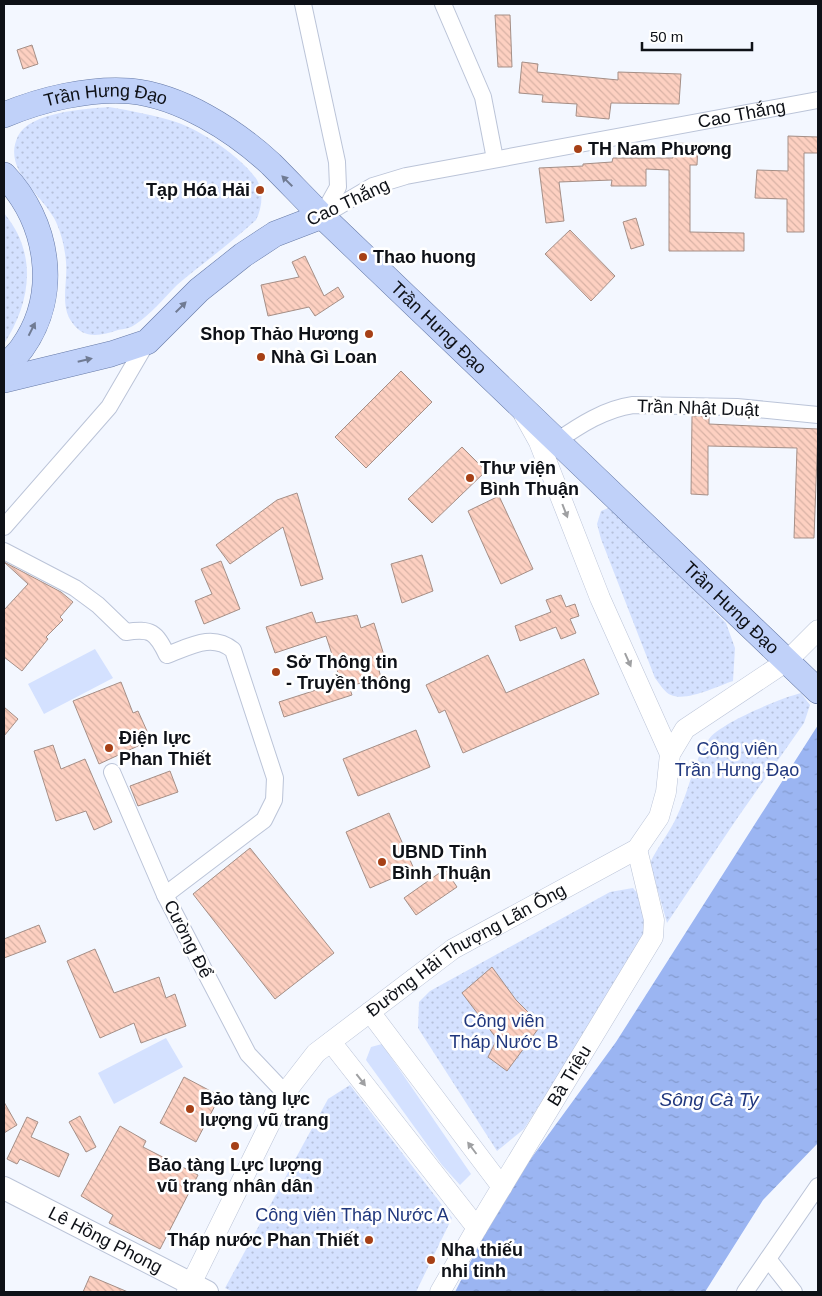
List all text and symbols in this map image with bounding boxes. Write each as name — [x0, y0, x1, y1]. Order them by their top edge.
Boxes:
scale bar — [642, 20, 752, 52]
text: 50 m — [650, 28, 683, 45]
street label: Trần Hưng Đạo — [42, 80, 170, 111]
street label: Cao Thắng — [696, 96, 787, 132]
place label: TH Nam Phương — [588, 139, 732, 159]
marker: TH Nam Phương — [572, 143, 584, 155]
street label: Cao Thắng — [303, 173, 392, 230]
one-way arrow — [281, 175, 293, 187]
place label: Tạp Hóa Hải — [146, 180, 250, 200]
marker: Tạp Hóa Hải — [254, 184, 266, 196]
place label: Thao huong — [373, 247, 476, 267]
marker: Thao huong — [357, 251, 369, 263]
street label: Trần Hưng Đạo — [387, 277, 491, 378]
one-way arrow — [175, 302, 187, 314]
one-way arrow — [28, 321, 36, 336]
place label: Shop Thảo Hương — [200, 324, 359, 344]
marker: Shop Thảo Hương — [363, 328, 375, 340]
place label: Nhà Gì Loan — [271, 347, 377, 367]
marker: Nhà Gì Loan — [255, 351, 267, 363]
one-way arrow — [78, 356, 93, 364]
street label: Trần Nhật Duật — [636, 396, 760, 420]
place label: Thư viện Bình Thuận — [480, 458, 579, 499]
marker: Thư viện Bình Thuận — [464, 472, 476, 484]
one-way arrow — [562, 503, 569, 518]
street label: Trần Hưng Đạo — [679, 558, 783, 658]
place label: Sở Thông tin - Truyền thông — [286, 652, 411, 693]
one-way arrow — [624, 653, 632, 667]
marker: Sở Thông tin - Truyền thông — [270, 666, 282, 678]
place label: Điện lực Phan Thiết — [119, 728, 211, 769]
park label: Công viên Trần Hưng Đạo — [675, 739, 799, 780]
marker: Điện lực Phan Thiết — [103, 742, 115, 754]
place label: UBND Tỉnh Bình Thuận — [392, 842, 491, 883]
marker: UBND Tỉnh Bình Thuận — [376, 856, 388, 868]
street label: Đường Hải Thượng Lãn Ông — [363, 880, 569, 1021]
street label: Cường Để — [160, 897, 216, 981]
park label: Công viên Tháp Nước B — [450, 1011, 558, 1052]
street label: Bà Triệu — [543, 1042, 595, 1110]
one-way arrow — [355, 1073, 366, 1086]
place label: Bảo tàng lực lượng vũ trang — [200, 1089, 329, 1130]
water label: Sông Cà Ty — [660, 1089, 760, 1110]
marker: Bảo tàng lực lượng vũ trang — [184, 1103, 196, 1115]
marker: Bảo tàng Lực lượng vũ trang nhân dân — [229, 1140, 241, 1152]
one-way arrow — [467, 1142, 478, 1155]
place label: Bảo tàng Lực lượng vũ trang nhân dân — [148, 1155, 322, 1196]
street label: Lê Hồng Phong — [45, 1203, 166, 1277]
park label: Công viên Tháp Nước A — [255, 1205, 449, 1225]
place label: Tháp nước Phan Thiết — [167, 1230, 359, 1250]
marker: Tháp nước Phan Thiết — [363, 1234, 375, 1246]
place label: Nha thiếu nhi tinh — [441, 1240, 523, 1281]
marker: Nha thiếu nhi tinh — [425, 1254, 437, 1266]

